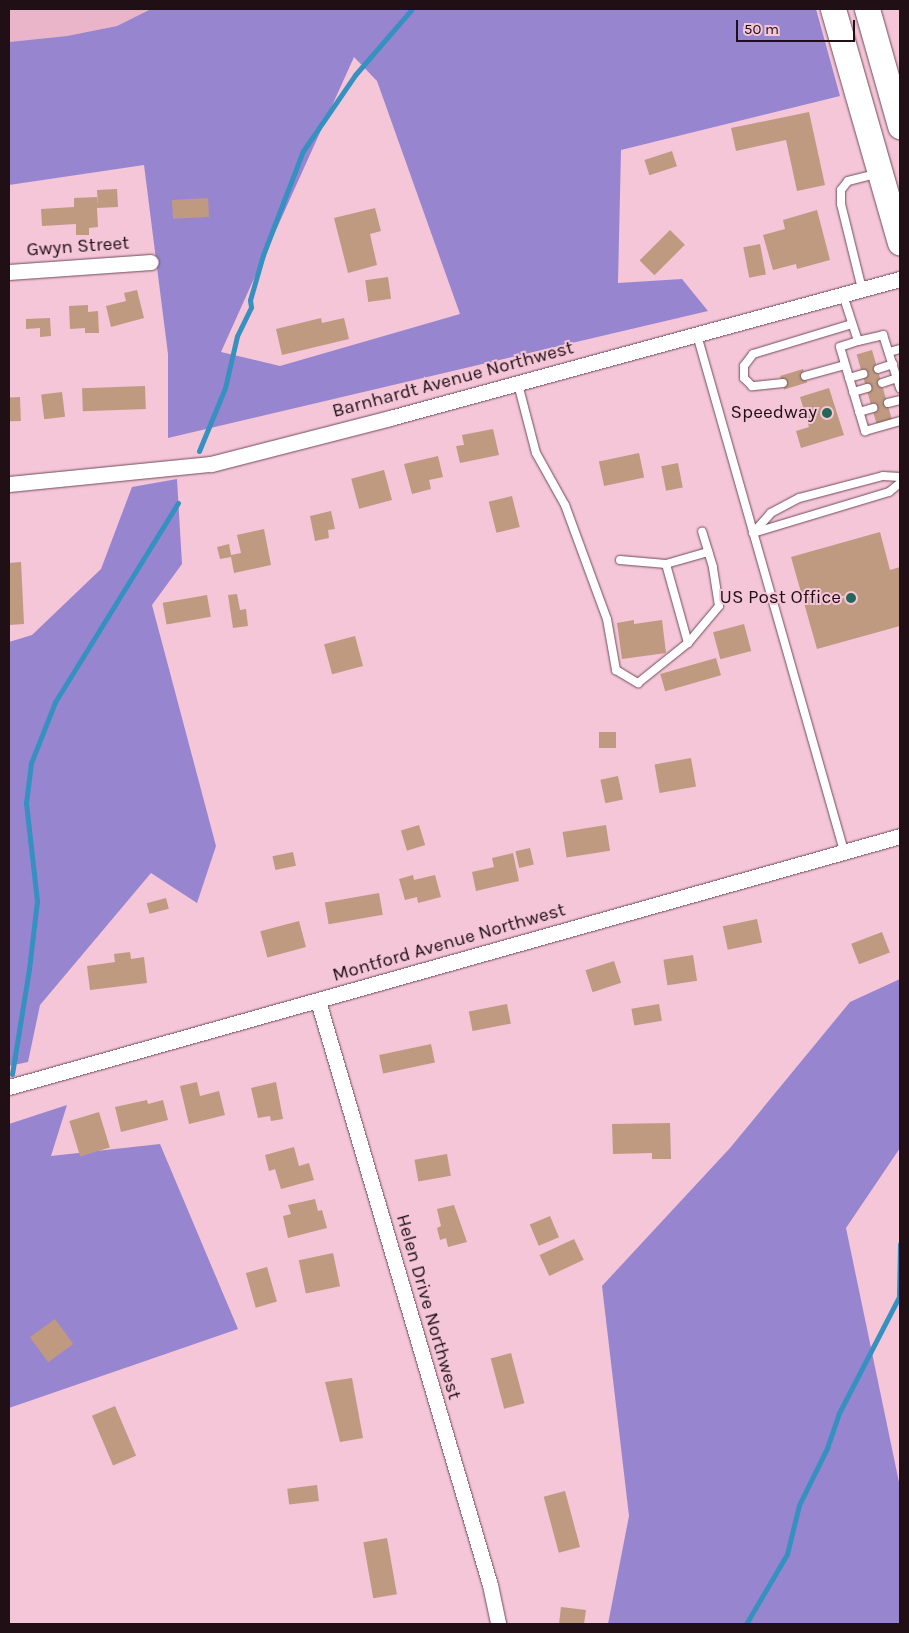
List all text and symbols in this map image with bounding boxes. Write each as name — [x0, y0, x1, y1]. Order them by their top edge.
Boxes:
scale bar — [739, 10, 858, 42]
text: 50 m — [744, 20, 779, 38]
street label: Gwyn Street — [26, 232, 130, 262]
street label: Barnhardt Avenue Northwest — [330, 337, 576, 423]
place label: Speedway — [731, 402, 817, 424]
marker: Speedway — [821, 407, 833, 419]
place label: US Post Office — [720, 587, 841, 609]
marker: US Post Office — [845, 592, 857, 604]
street label: Montford Avenue Northwest — [330, 899, 568, 987]
street label: Helen Drive Northwest — [391, 1212, 465, 1402]

